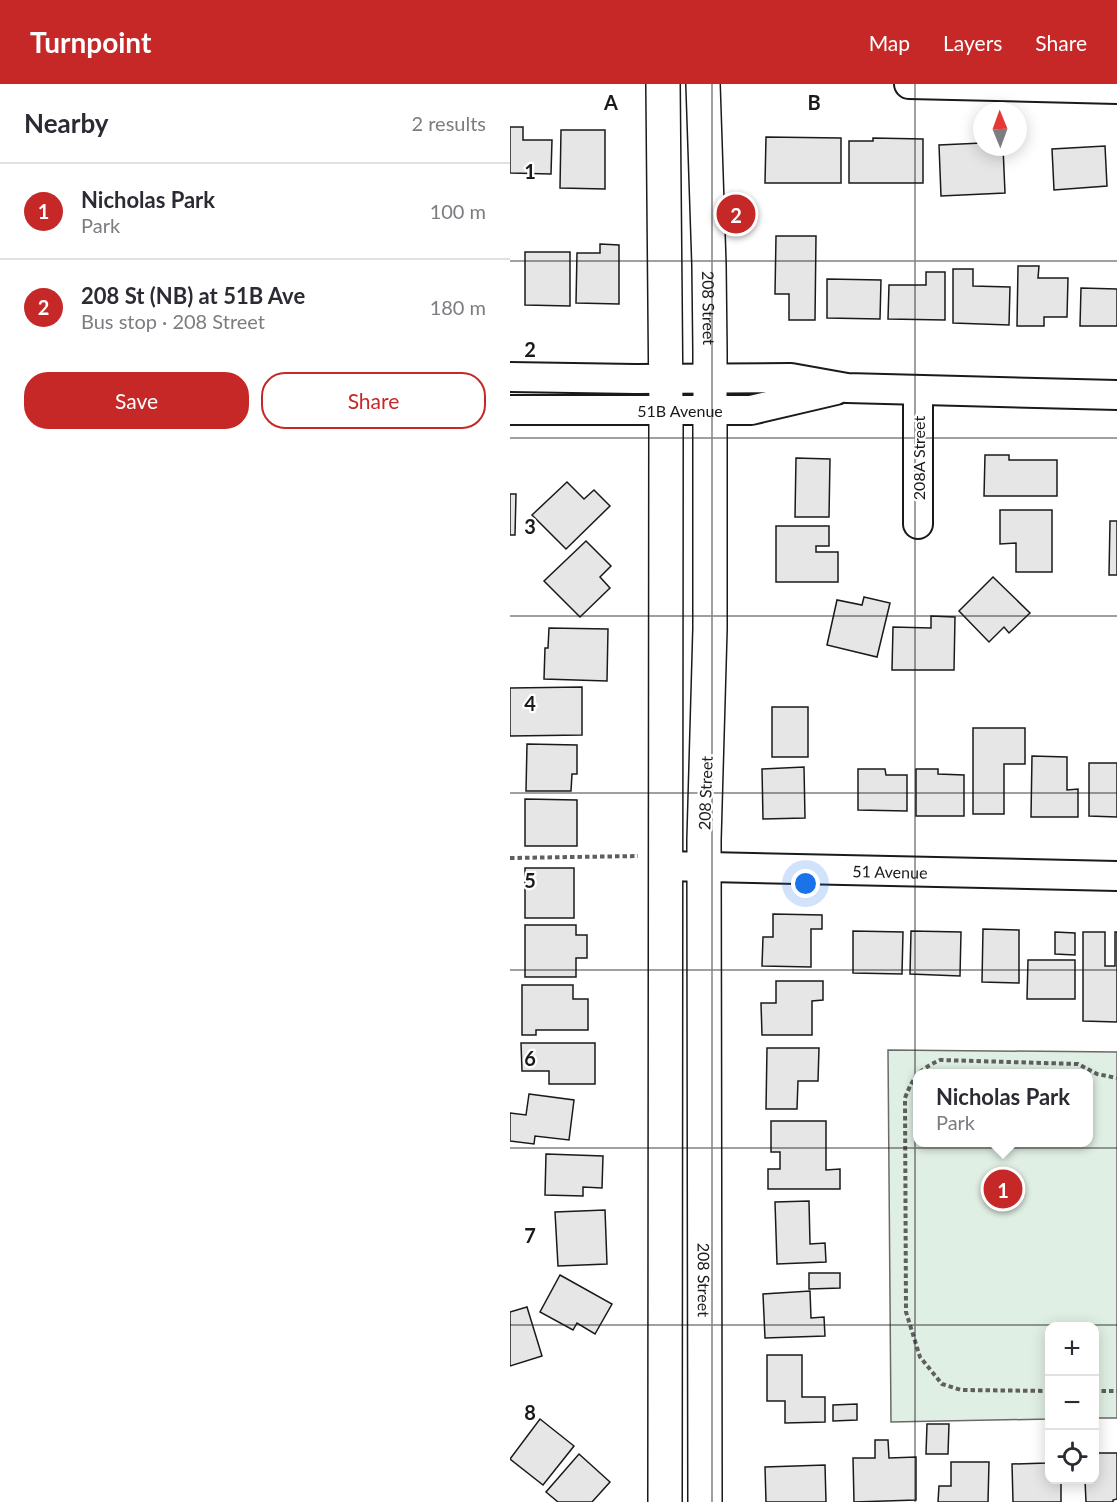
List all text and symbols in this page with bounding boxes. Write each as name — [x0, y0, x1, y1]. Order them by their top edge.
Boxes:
text: Turnpoint — [30, 25, 151, 59]
text: Map — [869, 30, 910, 55]
text: Layers — [943, 30, 1002, 55]
text: Share — [1035, 30, 1087, 55]
text: A — [603, 90, 618, 114]
text: B — [807, 90, 821, 114]
north arrow — [973, 102, 1027, 156]
text: Nearby — [24, 107, 109, 139]
text: 2 results — [411, 111, 486, 135]
text: 1 — [524, 159, 536, 183]
text: Nicholas Park — [81, 186, 215, 213]
pin: 2 — [716, 192, 756, 236]
text: 1 — [38, 199, 49, 223]
text: 100 m — [430, 199, 486, 223]
text: Park — [81, 213, 120, 237]
street label: 208 Street — [700, 271, 719, 345]
text: 208 St (NB) at 51B Ave — [81, 282, 305, 309]
text: 2 — [38, 295, 49, 319]
text: 180 m — [430, 295, 486, 319]
text: Bus stop · 208 Street — [81, 309, 265, 333]
text: 2 — [524, 337, 536, 361]
button: Save — [24, 372, 249, 429]
button: Share — [261, 372, 486, 429]
street label: 51B Avenue — [637, 401, 723, 420]
street label: 208A Street — [909, 416, 928, 500]
text: 3 — [524, 514, 536, 538]
text: 4 — [524, 691, 536, 715]
street label: 208 Street — [694, 755, 716, 830]
street label: 51 Avenue — [852, 861, 928, 881]
text: 5 — [524, 868, 536, 892]
your location — [791, 869, 820, 898]
text: 6 — [524, 1046, 536, 1070]
popup — [913, 1069, 1093, 1147]
text: Nicholas Park — [936, 1083, 1070, 1110]
text: Park — [936, 1110, 975, 1134]
pin: 1 — [984, 1166, 1022, 1212]
text: 7 — [524, 1223, 536, 1247]
street label: 208 Street — [695, 1243, 714, 1317]
map controls — [1045, 1322, 1099, 1484]
button: + — [1045, 1322, 1099, 1376]
button: − — [1045, 1376, 1099, 1430]
text: 8 — [524, 1400, 536, 1424]
button: locate — [1045, 1430, 1099, 1484]

